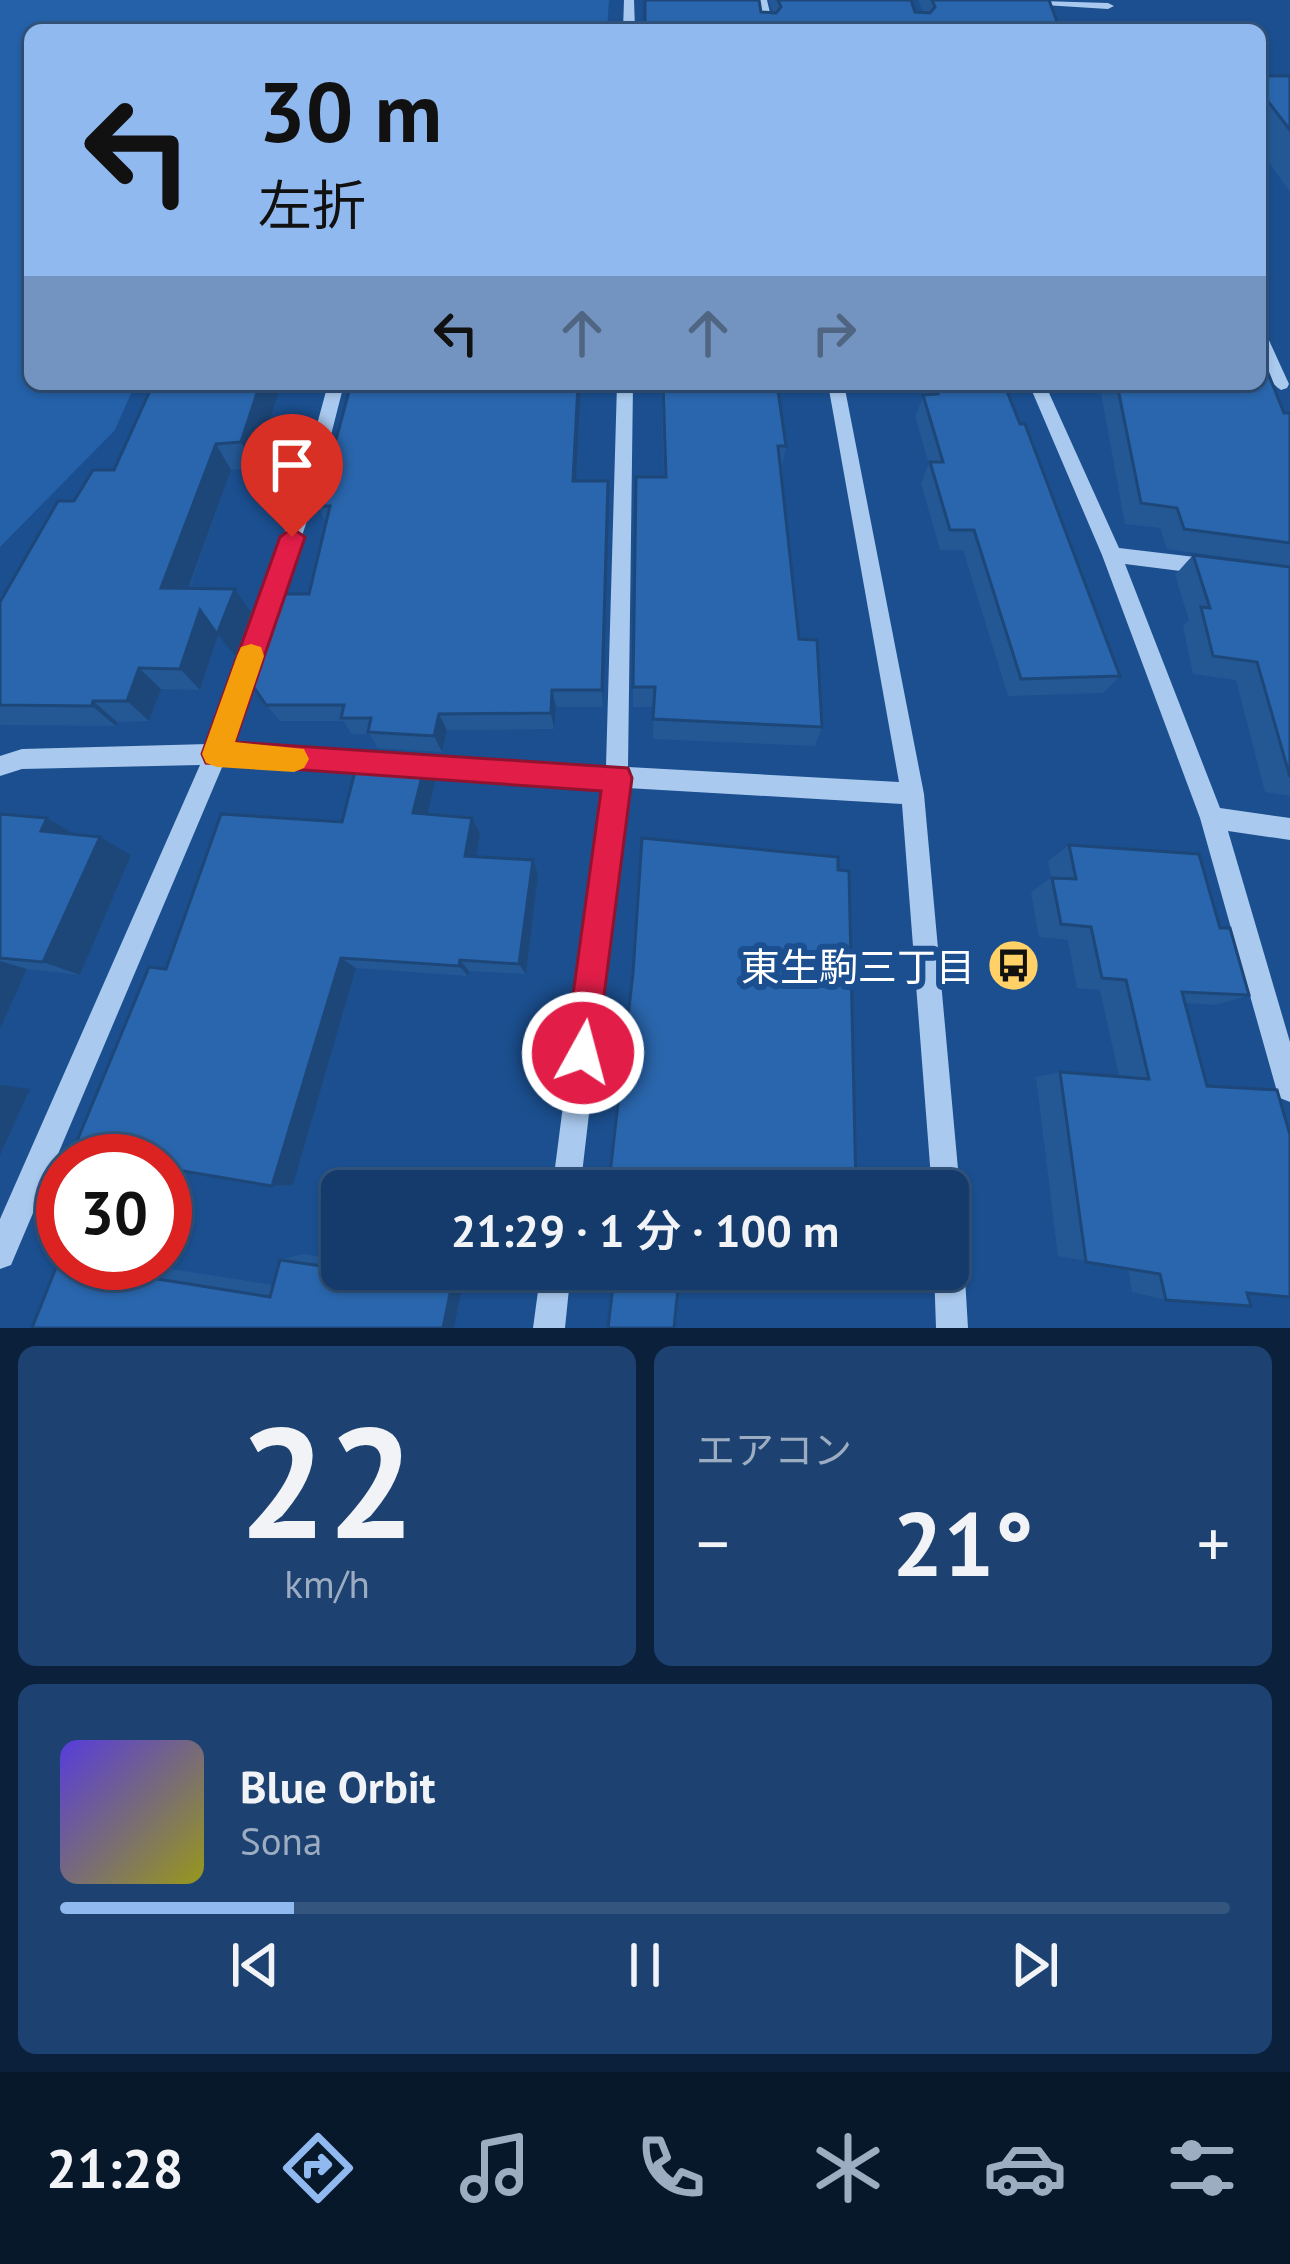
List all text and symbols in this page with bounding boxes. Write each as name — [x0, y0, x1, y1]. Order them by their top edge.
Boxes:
text: 30 m — [258, 56, 442, 165]
icon: left — [60, 72, 216, 228]
text: 左折 — [258, 170, 366, 240]
icon: left — [423, 300, 489, 366]
icon: ahead — [549, 300, 615, 366]
icon: ahead — [675, 300, 741, 366]
icon: right — [801, 300, 867, 366]
pin — [241, 414, 343, 537]
icon: arrive — [259, 432, 325, 498]
bus stop icon: 東生駒三丁目 — [986, 938, 1042, 994]
place label: 東生駒三丁目 — [741, 941, 975, 992]
position arrow — [520, 990, 646, 1116]
speed limit sign: 30 — [36, 1134, 192, 1290]
text: 21:29 · 1 分 · 100 m — [451, 1201, 839, 1259]
text: 22 — [239, 1379, 415, 1581]
text: エアコン — [696, 1424, 852, 1475]
text: 21° — [892, 1484, 1034, 1601]
text: − — [696, 1500, 729, 1585]
text: + — [1197, 1500, 1230, 1585]
text: km/h — [284, 1558, 370, 1609]
text: Blue Orbit — [240, 1757, 436, 1815]
text: Sona — [240, 1815, 322, 1866]
icon: previous — [222, 1932, 288, 1998]
icon: pause — [612, 1932, 678, 1998]
icon: next — [1002, 1932, 1068, 1998]
icon: directions — [276, 2126, 360, 2210]
icon: music — [453, 2126, 537, 2210]
icon: phone — [629, 2126, 713, 2210]
icon: climate — [806, 2126, 890, 2210]
icon: car — [983, 2126, 1067, 2210]
icon: filters — [1160, 2126, 1244, 2210]
text: 21:28 — [46, 2133, 183, 2203]

